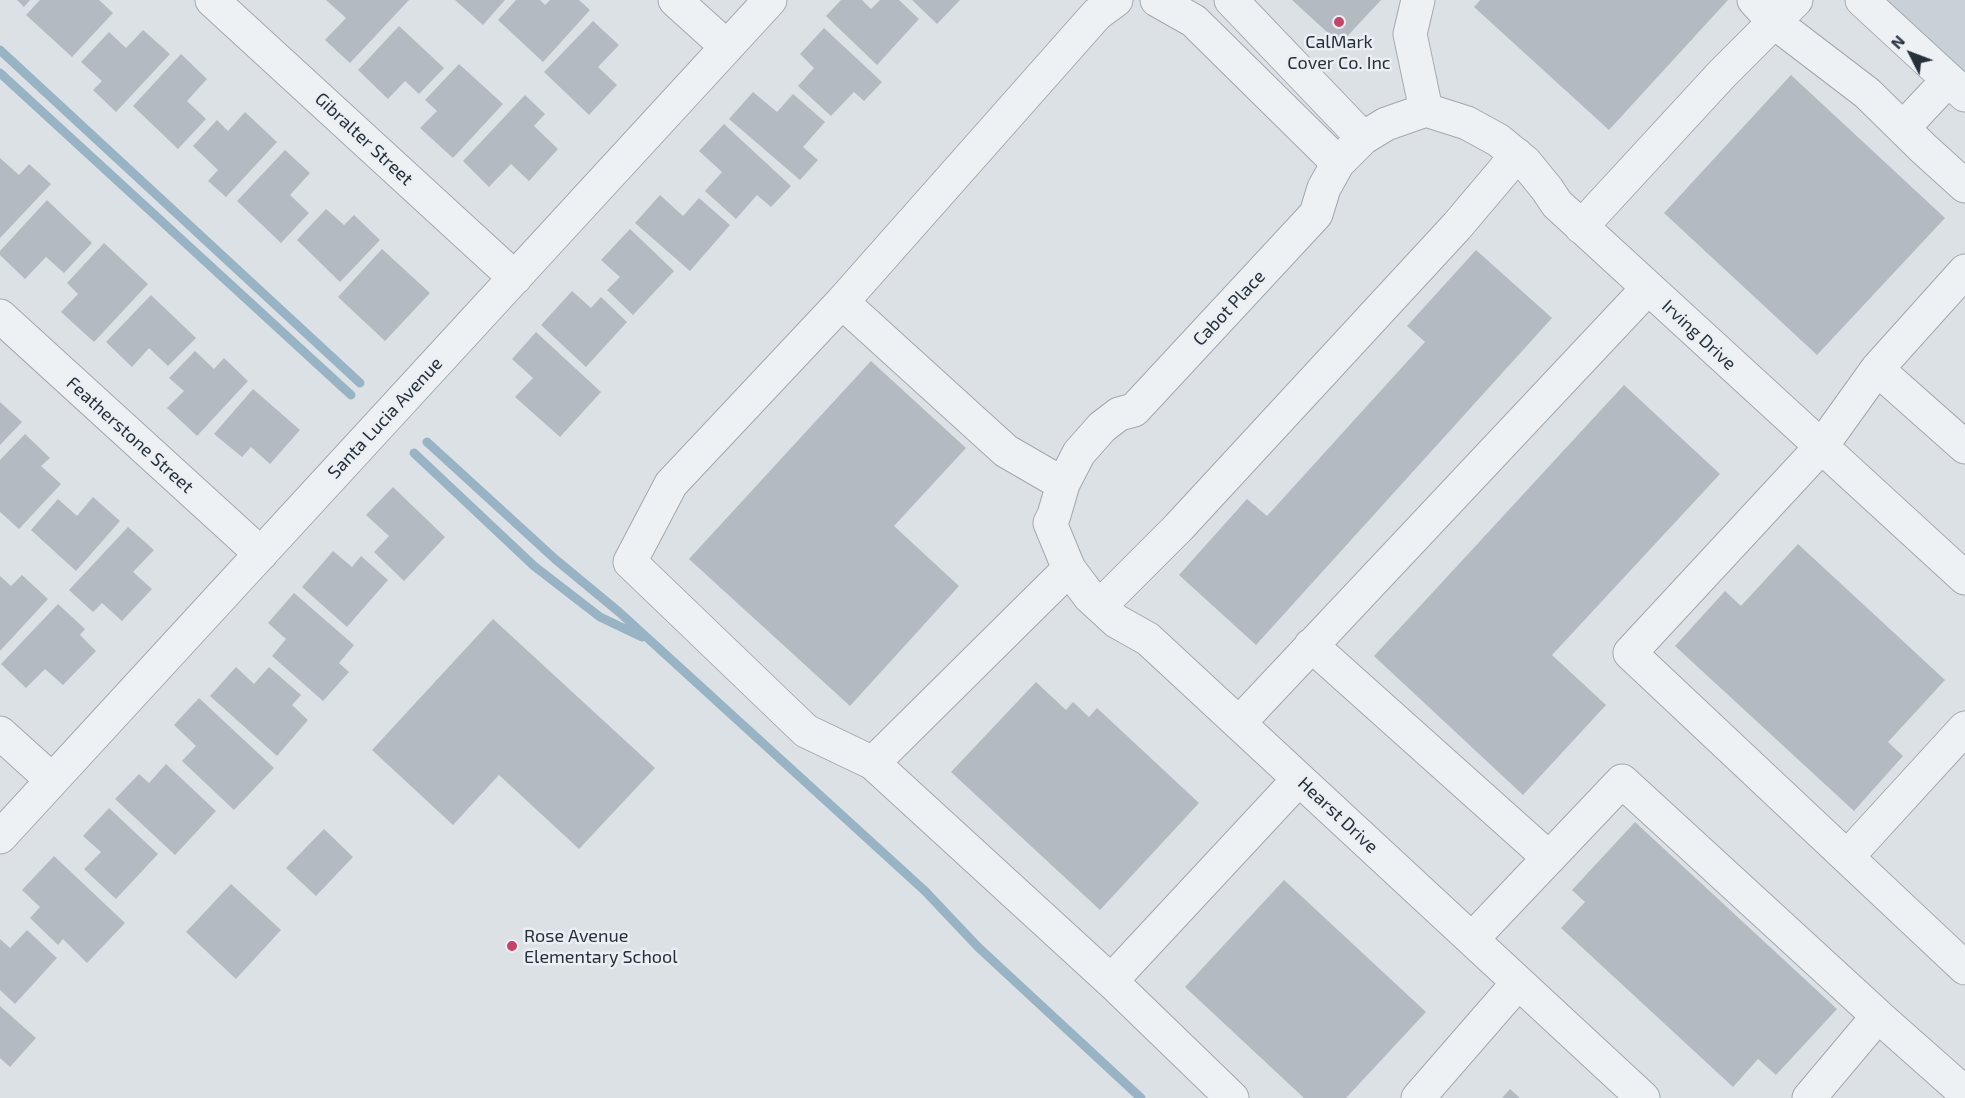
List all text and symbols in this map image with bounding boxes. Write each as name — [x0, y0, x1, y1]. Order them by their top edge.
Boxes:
marker: CalMark Cover Co. Inc — [1332, 15, 1346, 29]
north arrow — [1881, 24, 1941, 84]
place label: CalMark Cover Co. Inc — [1287, 31, 1391, 74]
text: N — [1886, 31, 1908, 52]
street label: Gibralter Street — [311, 88, 417, 190]
street label: Cabot Place — [1188, 266, 1270, 350]
street label: Irving Drive — [1658, 295, 1740, 375]
street label: Santa Lucia Avenue — [323, 353, 447, 483]
street label: Featherstone Street — [62, 372, 198, 498]
street label: Hearst Drive — [1294, 772, 1382, 858]
place label: Rose Avenue Elementary School — [524, 925, 678, 968]
marker: Rose Avenue Elementary School — [505, 939, 519, 953]

